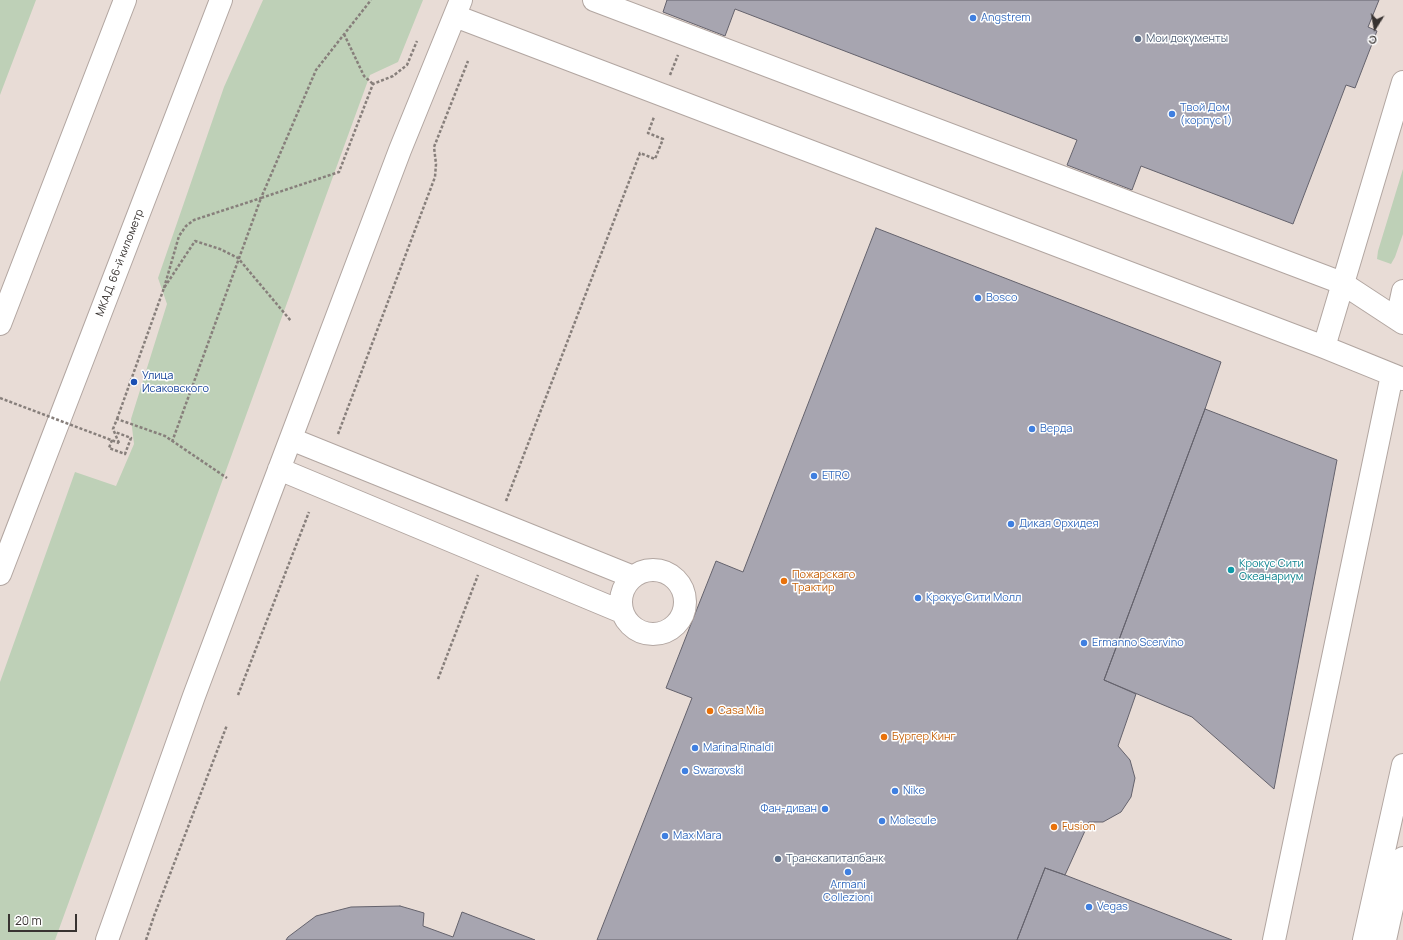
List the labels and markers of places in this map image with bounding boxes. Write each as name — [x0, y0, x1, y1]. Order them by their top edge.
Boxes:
place label: Angstrem — [981, 11, 1031, 25]
marker: Angstrem — [968, 13, 978, 23]
place label: Мои документы — [1146, 32, 1228, 46]
marker: Мои документы — [1133, 34, 1143, 44]
place label: Твой Дом (корпус 1) — [1180, 101, 1232, 127]
marker: Твой Дом (корпус 1) — [1167, 109, 1177, 119]
place label: Bosco — [986, 291, 1017, 305]
marker: Bosco — [973, 293, 983, 303]
place label: Улица Исаковского — [142, 369, 209, 395]
marker: Улица Исаковского — [129, 377, 139, 387]
place label: Верда — [1040, 422, 1072, 436]
marker: Верда — [1027, 424, 1037, 434]
place label: ETRO — [822, 469, 850, 483]
marker: ETRO — [809, 471, 819, 481]
place label: Дикая Орхидея — [1019, 517, 1099, 531]
marker: Дикая Орхидея — [1006, 519, 1016, 529]
place label: Крокус Сити Океанариум — [1239, 557, 1304, 583]
marker: Крокус Сити Океанариум — [1226, 565, 1236, 575]
place label: Пожарскаго Трактир — [792, 568, 855, 594]
marker: Пожарскаго Трактир — [779, 576, 789, 586]
place label: Крокус Сити Молл — [926, 591, 1021, 605]
marker: Крокус Сити Молл — [913, 593, 923, 603]
place label: Ermanno Scervino — [1092, 636, 1184, 650]
marker: Ermanno Scervino — [1079, 638, 1089, 648]
place label: Casa Mia — [718, 704, 764, 718]
marker: Casa Mia — [705, 706, 715, 716]
place label: Бургер Кинг — [892, 730, 956, 744]
marker: Бургер Кинг — [879, 732, 889, 742]
place label: Marina Rinaldi — [703, 741, 774, 755]
marker: Marina Rinaldi — [690, 743, 700, 753]
place label: Swarovski — [693, 764, 743, 778]
marker: Swarovski — [680, 766, 690, 776]
place label: Nike — [903, 784, 925, 798]
marker: Nike — [890, 786, 900, 796]
place label: Фан-диван — [761, 802, 817, 816]
marker: Фан-диван — [820, 804, 830, 814]
place label: Molecule — [890, 814, 936, 828]
marker: Molecule — [877, 816, 887, 826]
place label: Fusion — [1062, 820, 1095, 834]
marker: Fusion — [1049, 822, 1059, 832]
place label: Max Mara — [673, 829, 722, 843]
marker: Max Mara — [660, 831, 670, 841]
place label: Транскапиталбанк — [786, 852, 884, 866]
marker: Транскапиталбанк — [773, 854, 783, 864]
marker: Armani Collezioni — [843, 867, 853, 877]
place label: Armani Collezioni — [823, 878, 873, 904]
place label: Vegas — [1097, 900, 1128, 914]
marker: Vegas — [1084, 902, 1094, 912]

